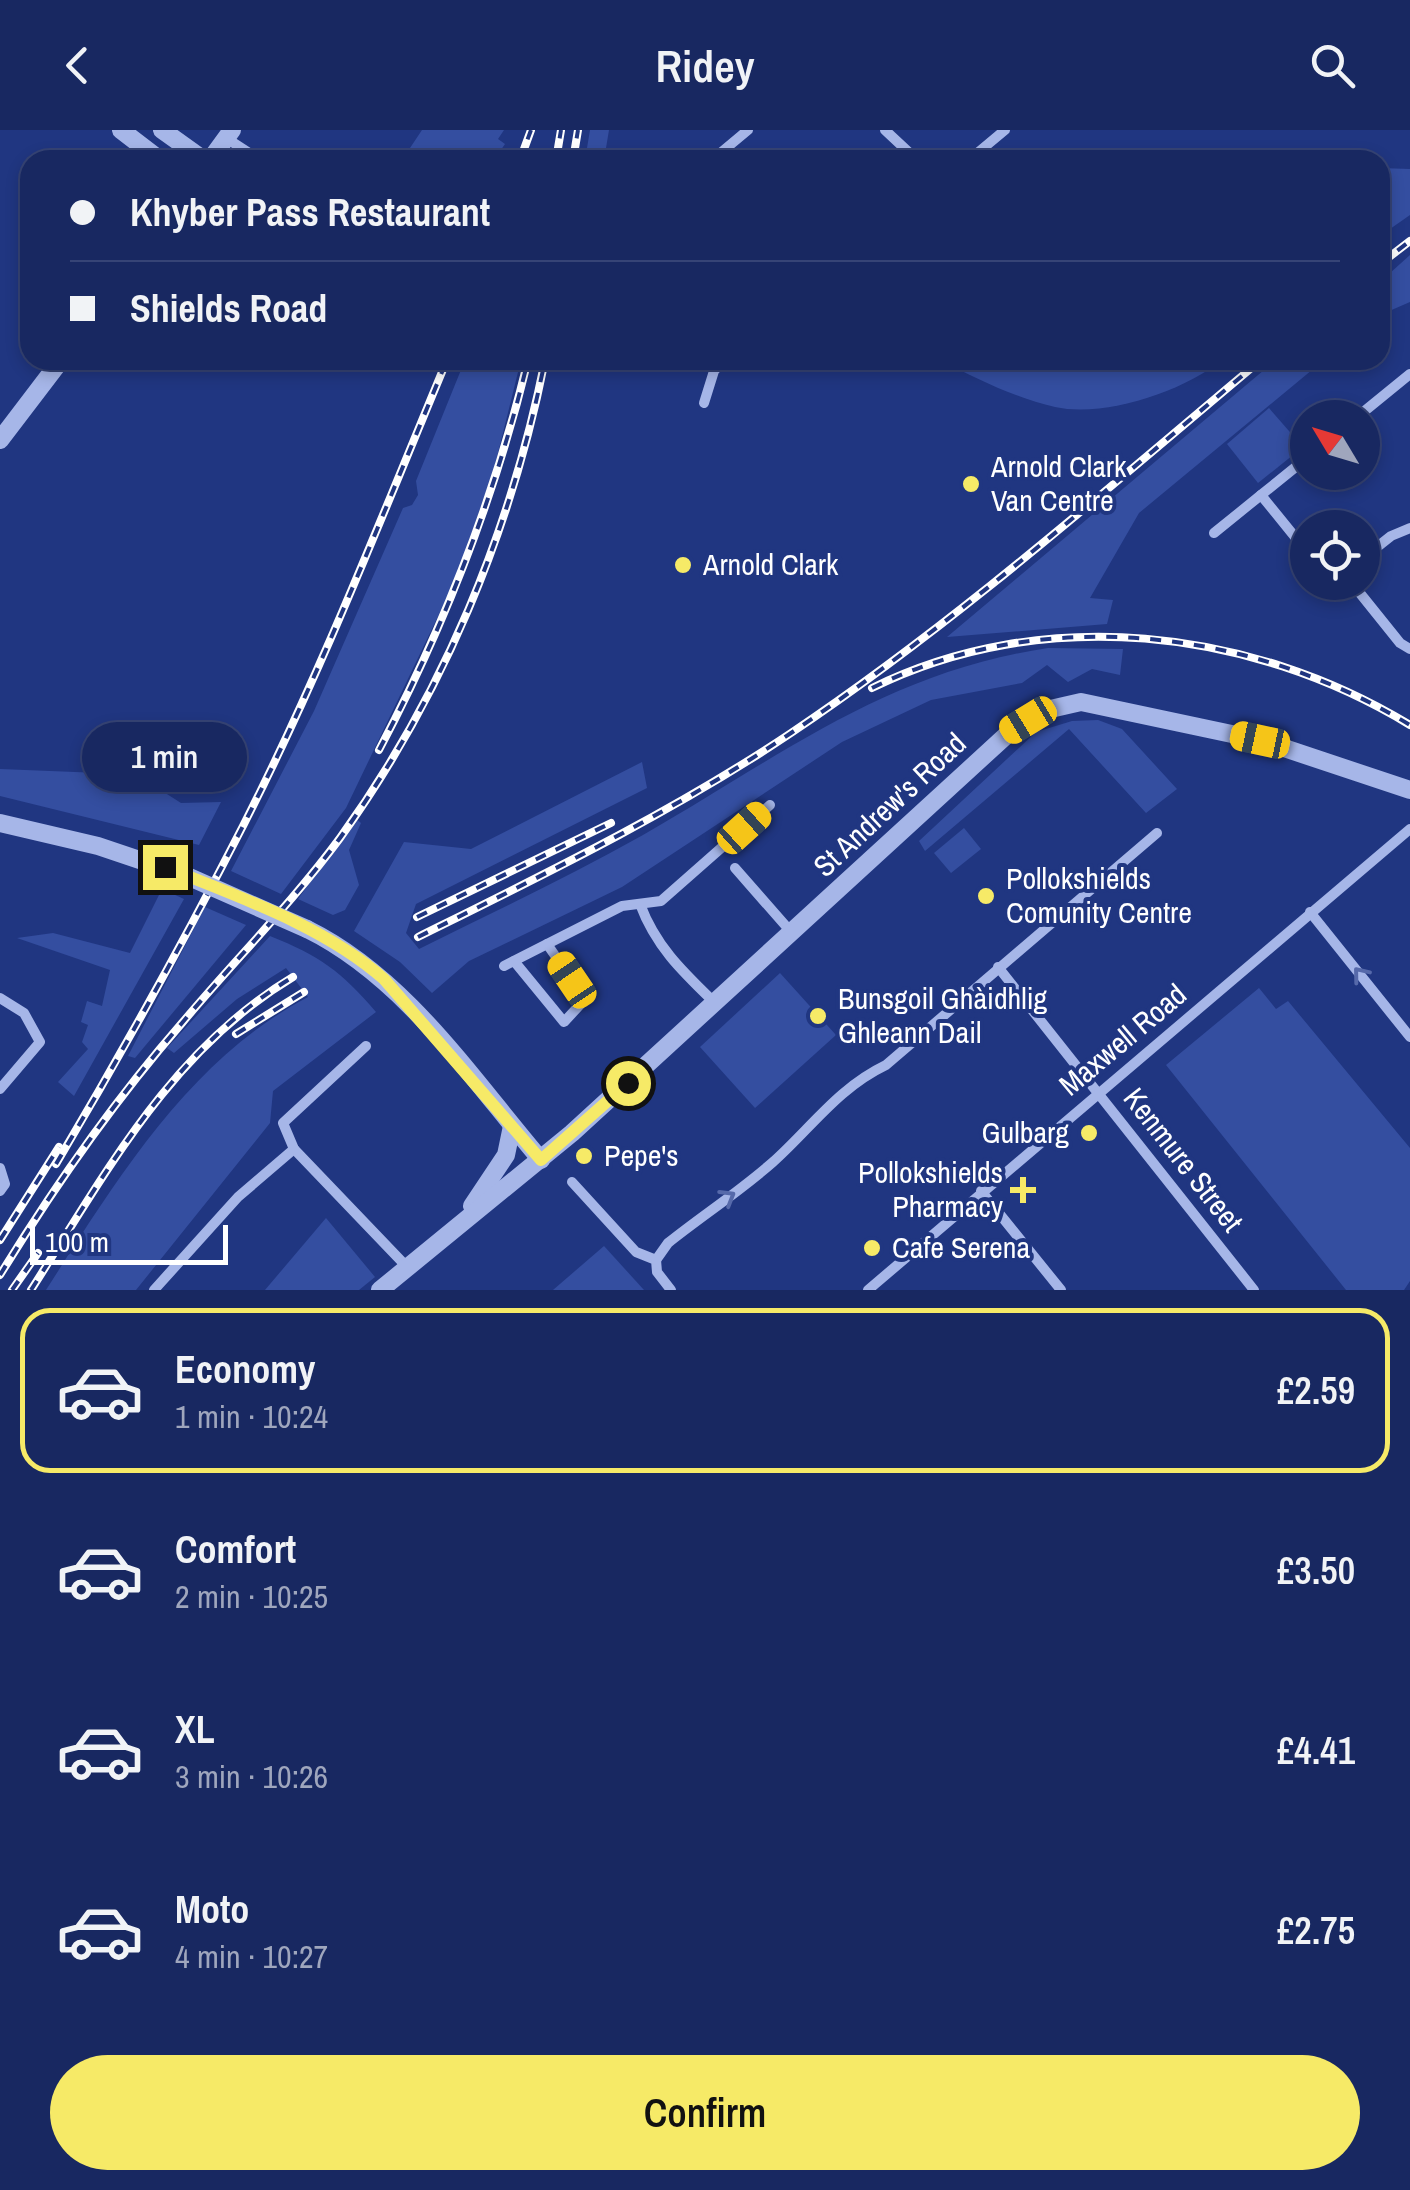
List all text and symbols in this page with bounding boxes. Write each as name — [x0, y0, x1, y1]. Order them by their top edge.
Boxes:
text: Ridey — [655, 35, 755, 96]
icon: back — [50, 38, 105, 93]
icon: search — [1305, 38, 1360, 93]
text: Khyber Pass Restaurant — [130, 187, 490, 238]
text: Shields Road — [130, 283, 327, 334]
north arrow — [1290, 400, 1380, 490]
map controls — [1290, 400, 1380, 600]
place label: Arnold Clark Van Centre — [990, 446, 1127, 520]
marker: Arnold Clark Van Centre — [960, 473, 982, 495]
button: locate — [1290, 510, 1380, 600]
place label: Arnold Clark — [702, 544, 839, 584]
marker: Arnold Clark — [672, 554, 694, 576]
car — [995, 692, 1061, 748]
car — [1228, 719, 1292, 761]
callout: 1 min — [82, 722, 248, 792]
street label: St Andrew's Road — [804, 723, 974, 885]
text: 1 min — [131, 735, 198, 778]
car — [712, 797, 776, 859]
route end — [143, 845, 188, 890]
place label: Pollokshields Comunity Centre — [1006, 858, 1192, 932]
marker: Pollokshields Comunity Centre — [975, 885, 997, 907]
car — [543, 947, 601, 1013]
one-way arrow — [1354, 968, 1372, 986]
street label: Maxwell Road — [1050, 974, 1194, 1104]
place label: Bunsgoil Ghàidhlig Ghleann Dail — [838, 978, 1048, 1052]
marker: Bunsgoil Ghàidhlig Ghleann Dail — [807, 1005, 829, 1027]
route start — [606, 1061, 651, 1106]
street label: Kenmure Street — [1115, 1079, 1253, 1240]
place label: Gulbarg — [981, 1112, 1069, 1152]
marker: Gulbarg — [1078, 1122, 1100, 1144]
place label: Pepe's — [604, 1135, 678, 1175]
marker: Pepe's — [573, 1145, 595, 1167]
place label: Pollokshields Pharmacy — [858, 1152, 1004, 1226]
marker: Pollokshields Pharmacy — [1012, 1179, 1034, 1201]
one-way arrow — [717, 1190, 735, 1209]
scale bar — [30, 1220, 228, 1264]
text: 100 m — [45, 1223, 109, 1261]
place label: Cafe Serena — [892, 1227, 1030, 1267]
marker: Cafe Serena — [861, 1237, 883, 1259]
text: Economy — [175, 1344, 315, 1395]
icon: car — [55, 1346, 145, 1436]
text: £2.59 — [1277, 1365, 1355, 1416]
text: 1 min · 10:24 — [175, 1395, 328, 1438]
text: Comfort — [175, 1524, 296, 1575]
icon: car — [55, 1526, 145, 1616]
text: £3.50 — [1277, 1545, 1355, 1596]
text: 2 min · 10:25 — [175, 1575, 328, 1618]
text: XL — [175, 1704, 215, 1755]
icon: car — [55, 1706, 145, 1796]
text: £4.41 — [1277, 1725, 1355, 1776]
text: 3 min · 10:26 — [175, 1755, 328, 1798]
text: Moto — [175, 1884, 249, 1935]
icon: car — [55, 1886, 145, 1976]
text: £2.75 — [1277, 1905, 1355, 1956]
text: 4 min · 10:27 — [175, 1935, 328, 1978]
button: Confirm — [50, 2055, 1360, 2170]

